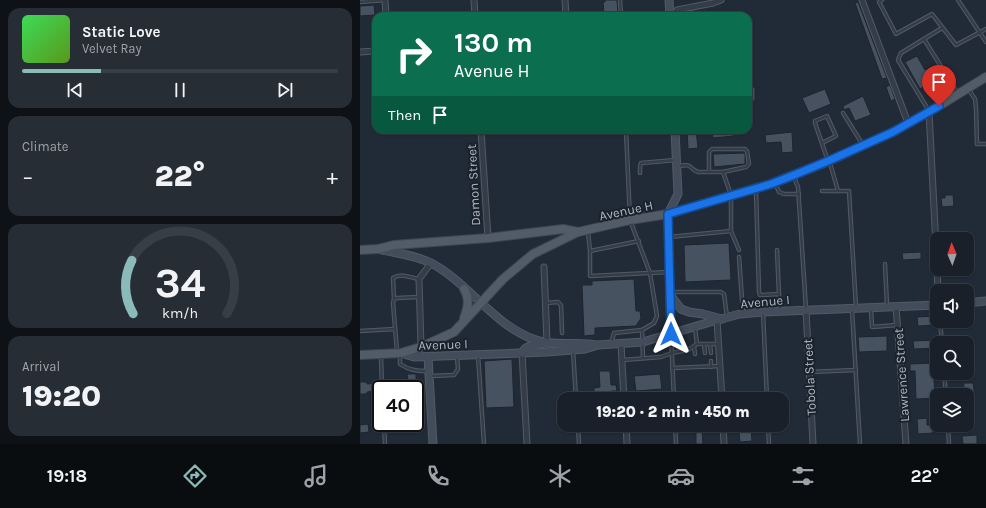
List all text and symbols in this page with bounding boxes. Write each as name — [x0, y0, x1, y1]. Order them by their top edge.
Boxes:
text: Static Love — [82, 23, 160, 41]
text: 130 m — [454, 26, 533, 59]
icon: right — [388, 28, 440, 80]
text: Velvet Ray — [82, 41, 142, 56]
text: Avenue H — [454, 60, 530, 82]
pin — [922, 65, 956, 106]
icon: arrive — [928, 71, 950, 93]
icon: previous — [64, 79, 86, 101]
icon: pause — [169, 79, 191, 101]
icon: next — [274, 79, 296, 101]
icon: arrive — [429, 104, 451, 126]
text: Then — [388, 106, 421, 124]
text: Climate — [22, 139, 68, 154]
street label: Damon Street — [464, 144, 483, 226]
text: 22° — [154, 158, 206, 194]
text: − — [22, 164, 34, 190]
text: + — [326, 164, 338, 190]
street label: Avenue H — [598, 197, 654, 223]
north arrow — [930, 232, 974, 276]
map controls — [930, 232, 974, 432]
text: 34 — [155, 259, 206, 307]
button: sound — [930, 284, 974, 328]
street label: Avenue I — [740, 292, 790, 311]
text: km/h — [162, 305, 198, 322]
position arrow — [650, 313, 692, 355]
street label: Lawrence Street — [891, 327, 912, 422]
street label: Avenue I — [418, 336, 468, 353]
button: search — [930, 336, 974, 380]
street label: Tobola Street — [800, 338, 819, 416]
text: Arrival — [22, 359, 60, 374]
text: 19:20 — [22, 378, 101, 414]
speed limit sign: 40 — [372, 380, 424, 432]
button: layers — [930, 388, 974, 432]
text: 19:20 · 2 min · 450 m — [596, 403, 750, 421]
icon: directions — [181, 462, 209, 490]
icon: music — [302, 462, 330, 490]
icon: phone — [424, 462, 452, 490]
icon: climate — [546, 462, 574, 490]
icon: car — [667, 462, 695, 490]
icon: filters — [789, 462, 817, 490]
text: 19:18 — [47, 465, 87, 487]
text: 22° — [910, 465, 939, 487]

